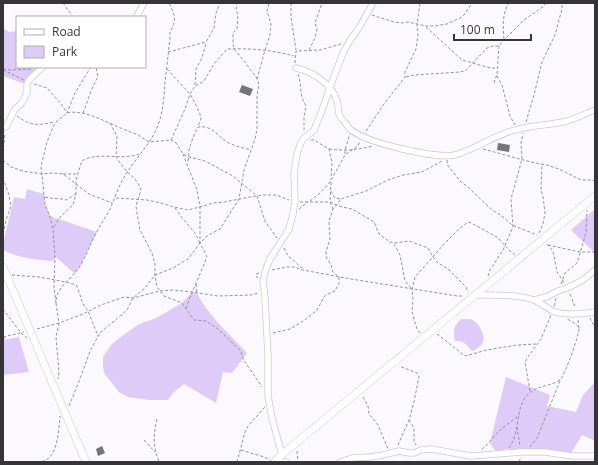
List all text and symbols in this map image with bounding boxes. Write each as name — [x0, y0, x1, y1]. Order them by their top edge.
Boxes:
legend — [16, 16, 146, 68]
scale bar — [454, 16, 531, 42]
text: 100 m — [460, 21, 495, 38]
text: Road — [52, 23, 81, 40]
text: Park — [52, 43, 78, 60]

